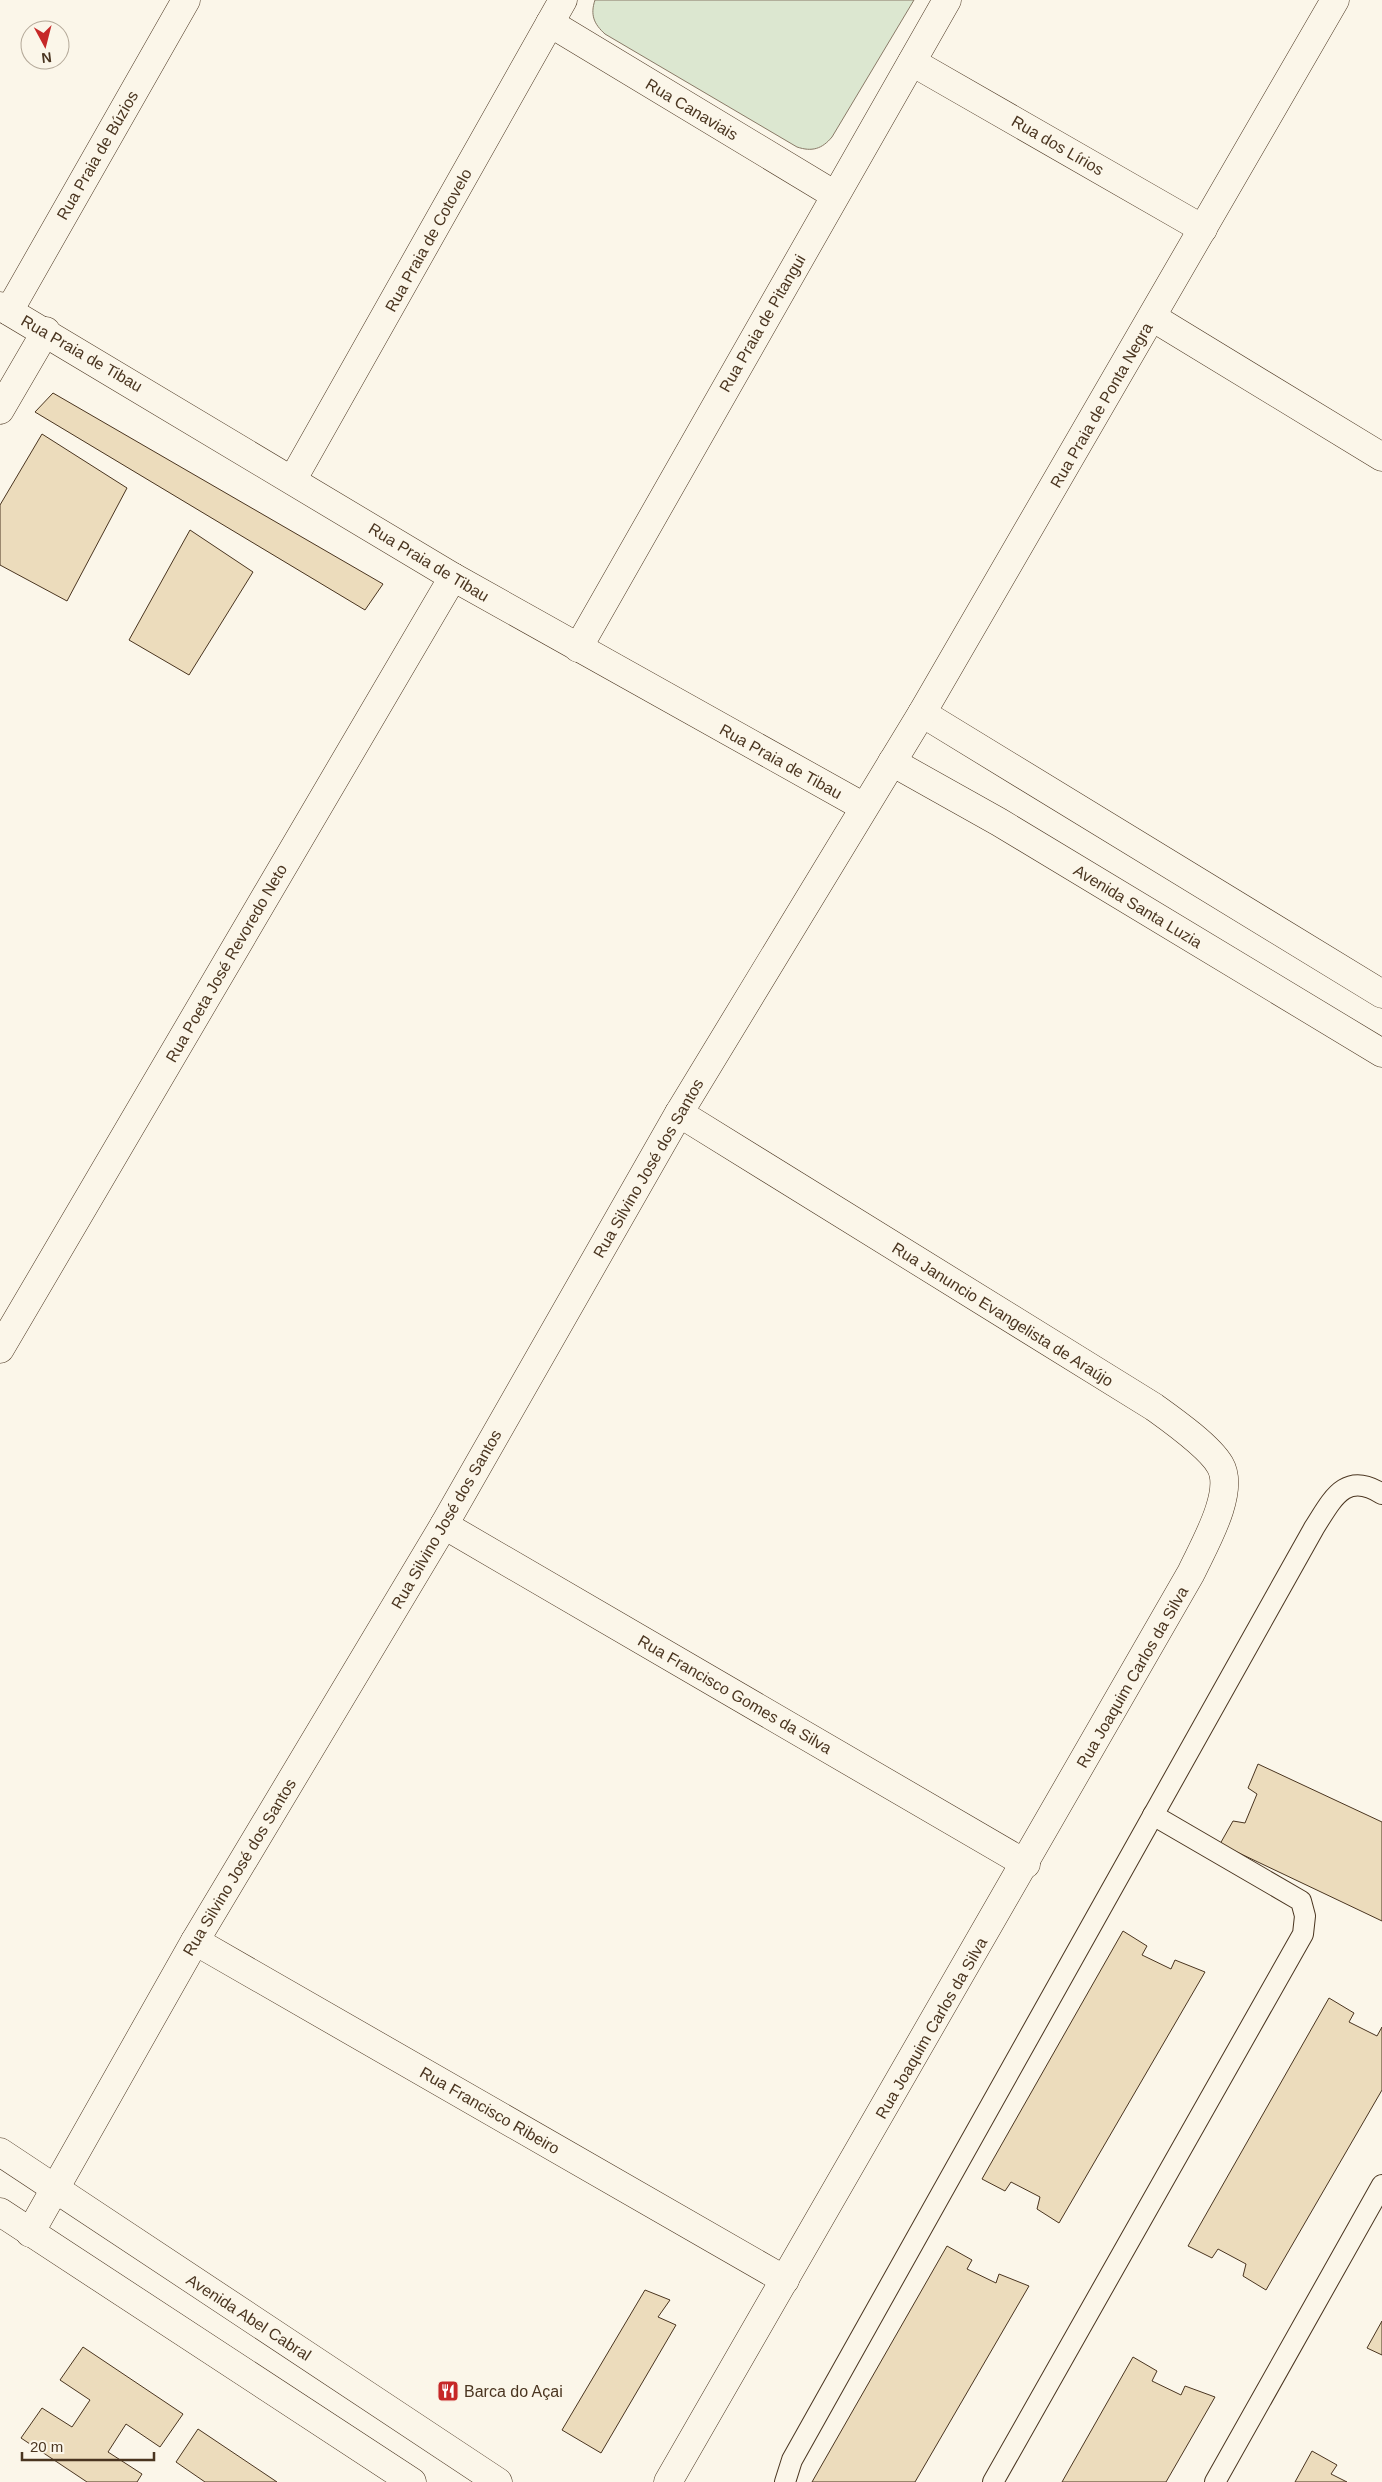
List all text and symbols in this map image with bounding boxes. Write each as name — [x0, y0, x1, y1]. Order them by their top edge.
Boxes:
north arrow — [20, 20, 70, 70]
text: N — [41, 49, 53, 66]
street label: Rua Canaviais — [643, 75, 741, 144]
street label: Rua Praia de Búzios — [54, 88, 141, 223]
street label: Rua dos Lírios — [1009, 112, 1107, 179]
street label: Rua Praia de Cotovelo — [382, 166, 475, 315]
street label: Rua Praia de Pitangui — [716, 252, 809, 395]
street label: Rua Praia de Tibau — [18, 312, 145, 395]
street label: Rua Praia de Ponta Negra — [1047, 320, 1156, 491]
street label: Rua Praia de Tibau — [366, 520, 492, 605]
street label: Rua Praia de Tibau — [717, 721, 845, 802]
street label: Rua Poeta José Revoredo Neto — [163, 861, 290, 1065]
street label: Avenida Santa Luzia — [1071, 861, 1205, 951]
street label: Rua Silvino José dos Santos — [590, 1076, 707, 1261]
street label: Rua Januncio Evangelista de Araújo — [889, 1239, 1116, 1390]
street label: Rua Silvino José dos Santos — [388, 1427, 505, 1612]
street label: Rua Joaquim Carlos da Silva — [1073, 1584, 1191, 1771]
street label: Rua Francisco Gomes da Silva — [635, 1632, 835, 1757]
street label: Rua Silvino José dos Santos — [180, 1776, 299, 1959]
street label: Rua Joaquim Carlos da Silva — [872, 1935, 990, 2122]
street label: Rua Francisco Ribeiro — [417, 2064, 563, 2157]
street label: Avenida Abel Cabral — [183, 2271, 314, 2364]
restaurant icon: Barca do Açai — [436, 2379, 460, 2403]
place label: Barca do Açai — [464, 2383, 563, 2400]
scale bar — [22, 2430, 155, 2462]
text: 20 m — [30, 2438, 63, 2455]

